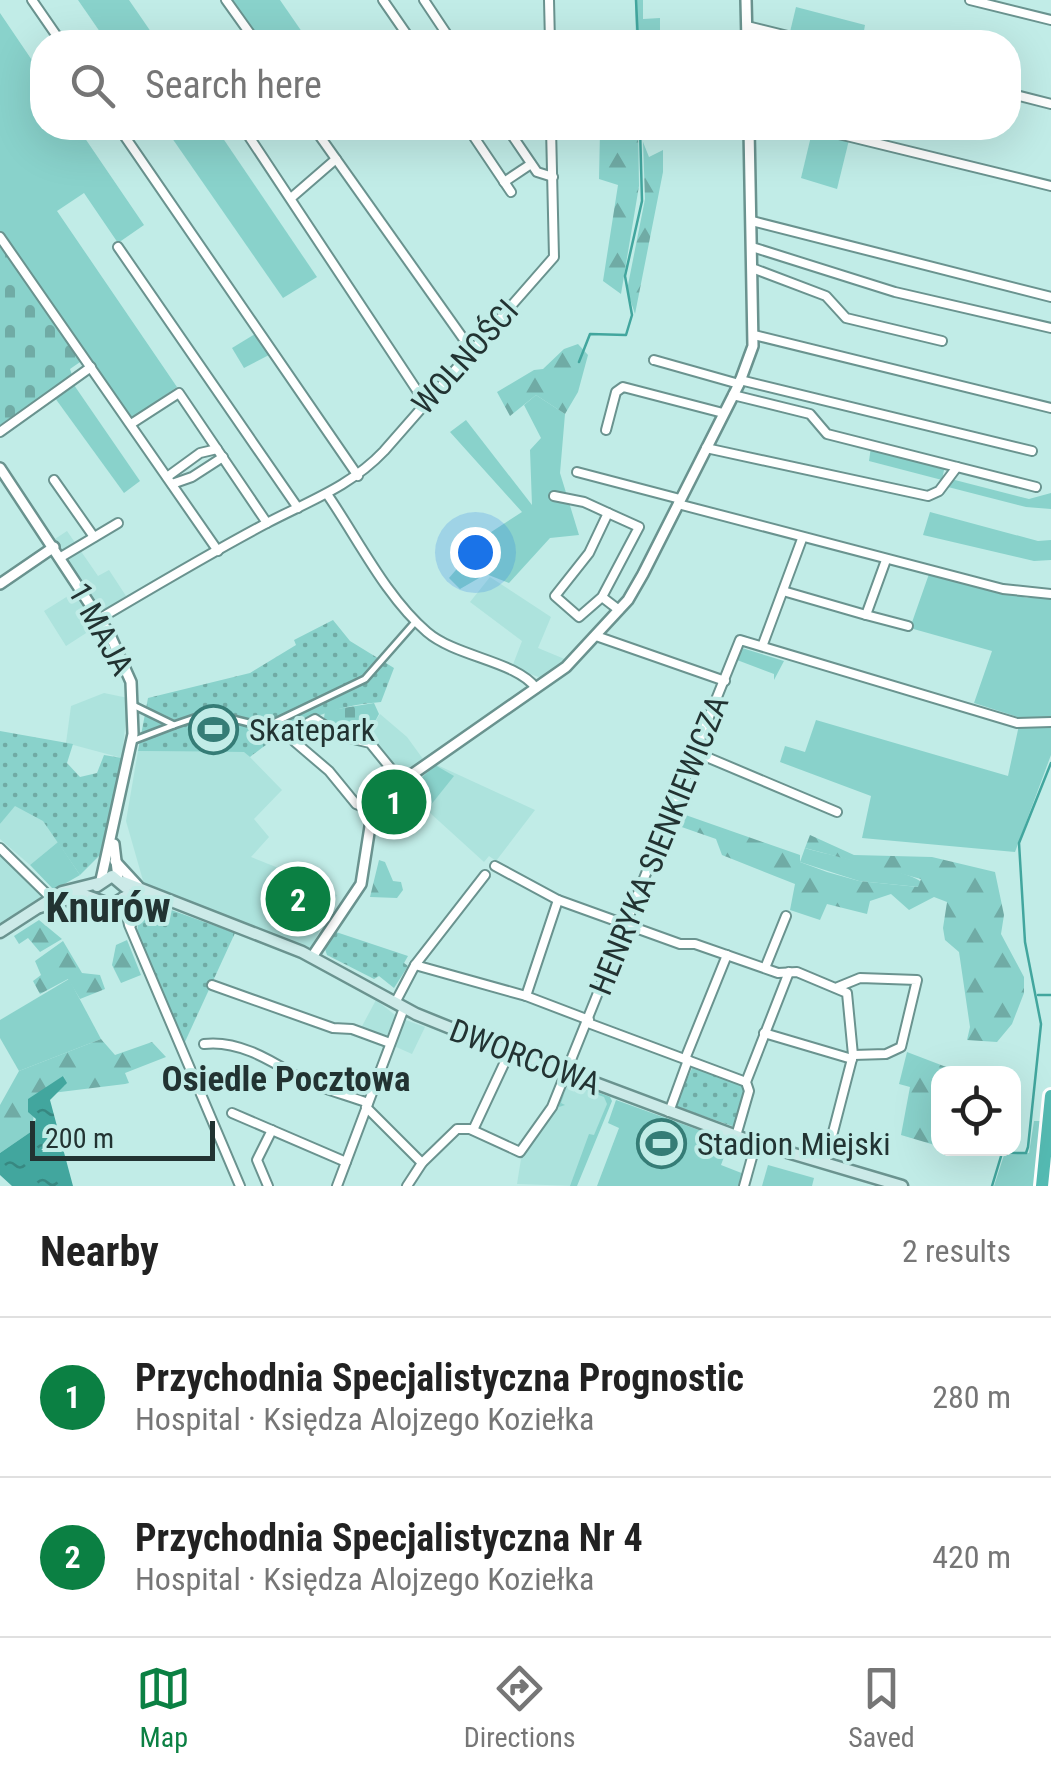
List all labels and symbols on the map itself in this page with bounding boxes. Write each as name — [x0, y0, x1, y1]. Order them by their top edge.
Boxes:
street label: WOLNOŚCI — [404, 292, 526, 422]
your location — [450, 527, 501, 578]
street label: 1 MAJA — [60, 576, 142, 682]
street label: HENRYKA SIENKIEWICZA — [582, 690, 736, 1000]
sports icon: Skatepark — [188, 704, 240, 756]
place label: Skatepark — [249, 711, 376, 749]
pin: 1 — [362, 764, 426, 840]
pin: 2 — [266, 862, 330, 936]
district label: Knurów — [45, 883, 171, 932]
street label: DWORCOWA — [444, 1011, 606, 1103]
district label: Osiedle Pocztowa — [162, 1059, 410, 1100]
scale bar — [30, 1116, 215, 1160]
sports icon: Stadion Miejski — [636, 1118, 688, 1170]
place label: Stadion Miejski — [697, 1125, 891, 1163]

